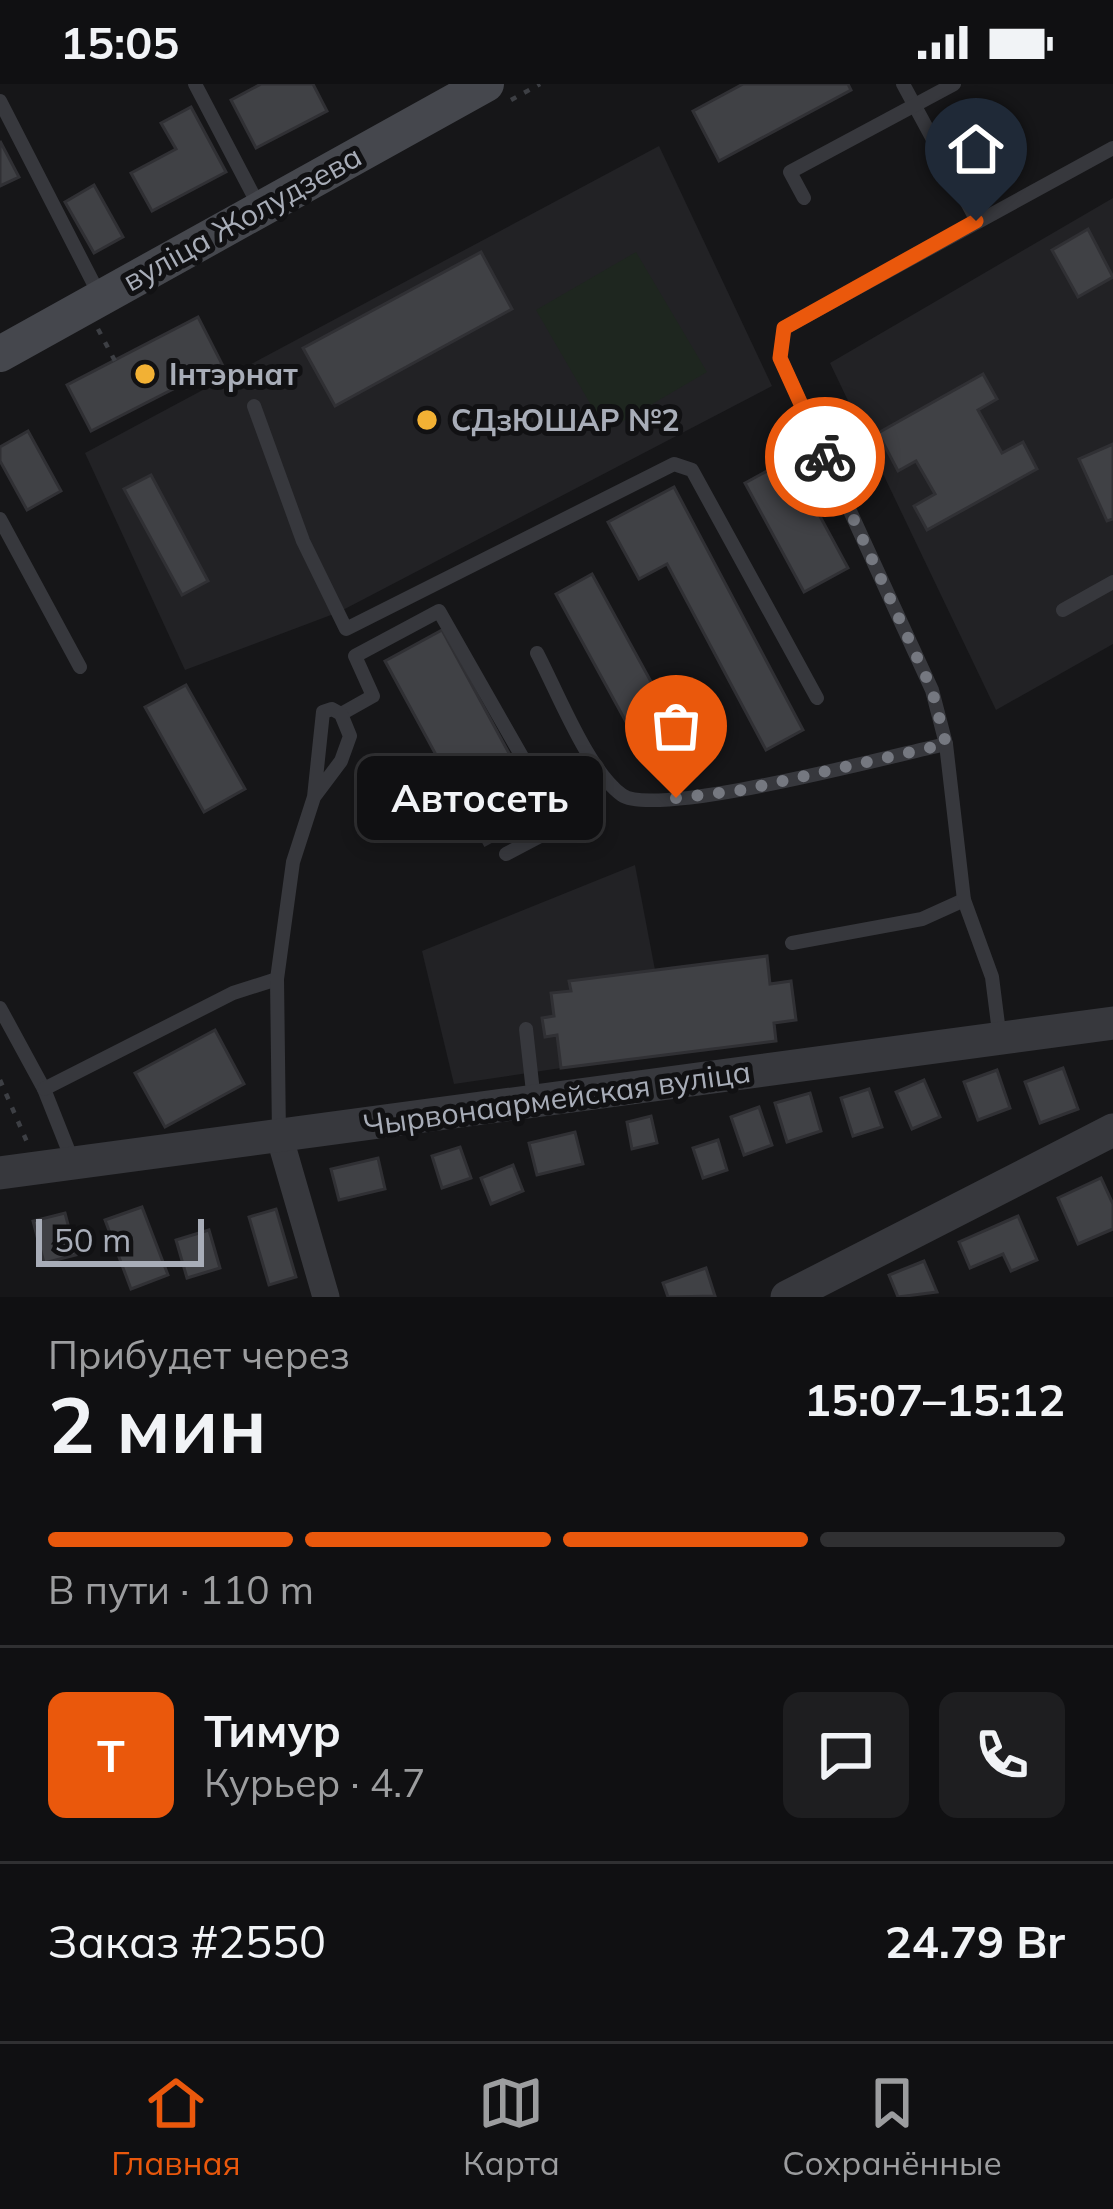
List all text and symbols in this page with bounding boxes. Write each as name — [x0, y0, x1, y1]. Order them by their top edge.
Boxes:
text: 15:05 — [60, 14, 179, 70]
pin — [925, 98, 1027, 221]
icon: home — [943, 116, 1009, 182]
street label: вуліца Жолудзева — [116, 137, 368, 299]
place label: Інтэрнат — [169, 355, 298, 393]
marker: Інтэрнат — [132, 361, 158, 387]
courier — [765, 397, 885, 517]
place label: СДзЮШАР №2 — [451, 401, 679, 439]
marker: СДзЮШАР №2 — [414, 407, 440, 433]
icon: bike — [792, 424, 858, 490]
pin — [625, 675, 727, 798]
icon: bag — [643, 693, 709, 759]
callout: Автосеть — [358, 756, 604, 840]
text: Автосеть — [391, 773, 569, 822]
street label: Чырвонаармейская вуліца — [361, 1052, 753, 1144]
scale bar — [36, 1213, 204, 1266]
text: 50 m — [54, 1219, 131, 1260]
text: Прибудет через — [48, 1330, 350, 1379]
text: 15:07–15:12 — [804, 1371, 1065, 1427]
text: 2 мин — [48, 1375, 267, 1473]
text: В пути · 110 m — [48, 1565, 314, 1614]
button: chat — [783, 1692, 909, 1818]
button: phone — [939, 1692, 1065, 1818]
text: Тимур — [204, 1702, 341, 1758]
text: Т — [97, 1727, 125, 1783]
text: Курьер · 4.7 — [204, 1758, 425, 1807]
text: Заказ #2550 — [48, 1913, 326, 1969]
text: 24.79 Br — [885, 1913, 1065, 1969]
tab: Главная — [111, 2070, 241, 2183]
tab: Карта — [463, 2070, 560, 2183]
tab: Сохранённые — [782, 2070, 1002, 2183]

